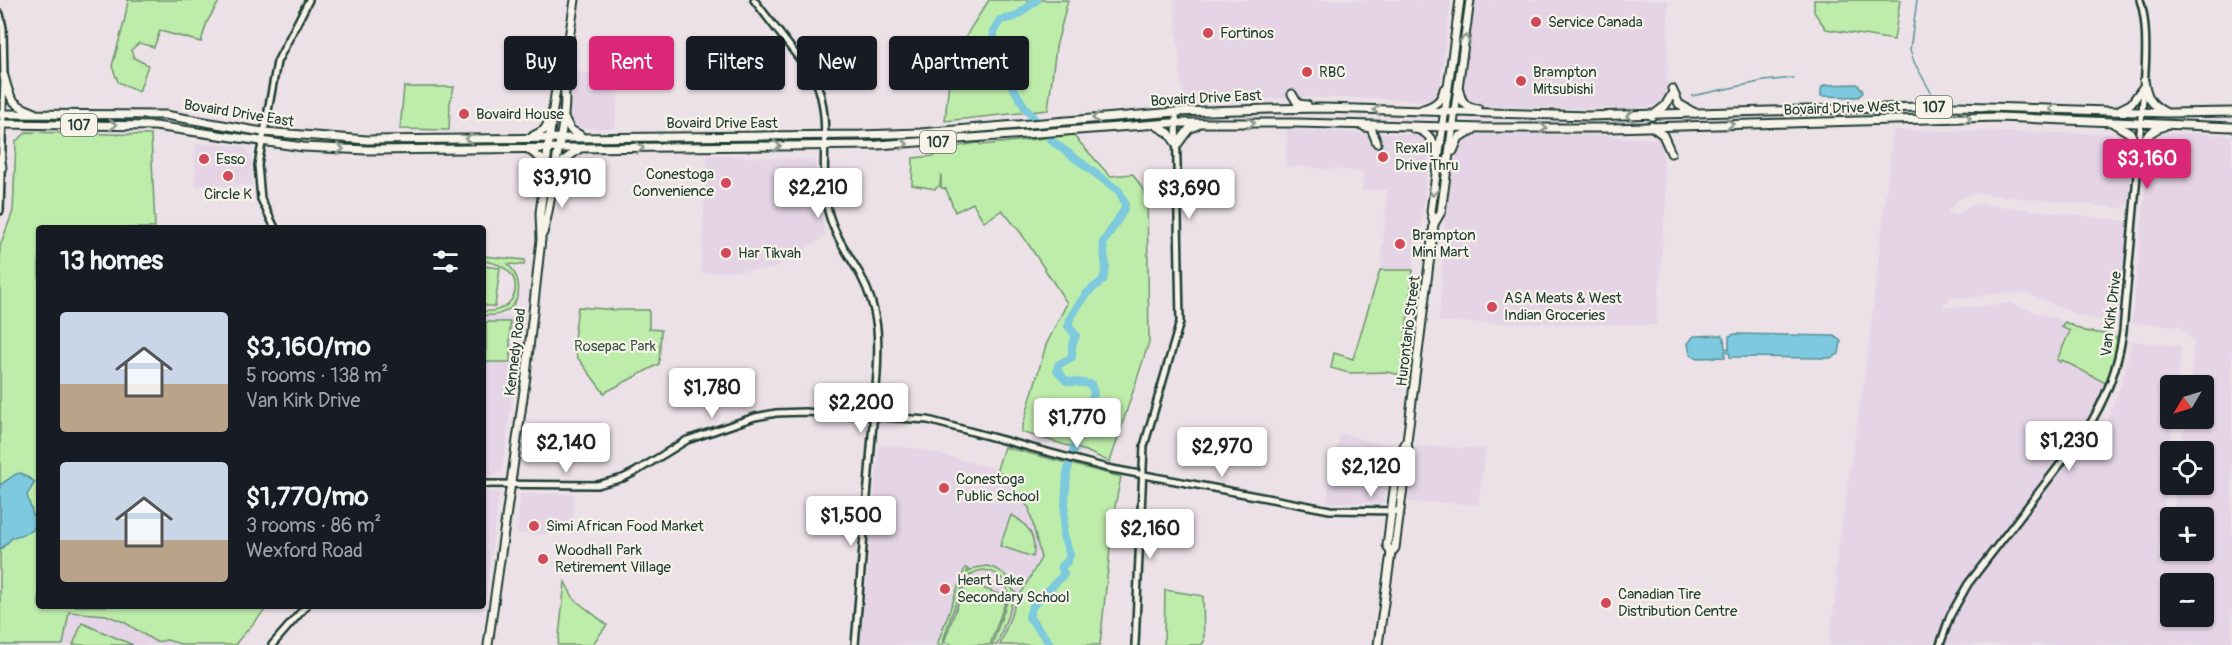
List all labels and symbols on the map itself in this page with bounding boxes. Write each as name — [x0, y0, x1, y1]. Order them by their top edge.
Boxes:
place label: Service Canada — [1548, 13, 1643, 32]
marker: Service Canada — [1529, 15, 1543, 29]
place label: Fortinos — [1220, 24, 1274, 43]
marker: Fortinos — [1201, 26, 1215, 40]
one-way arrow — [1458, 34, 1470, 43]
place label: RBC — [1319, 63, 1345, 82]
place label: Brampton Mitsubishi — [1533, 63, 1597, 99]
marker: RBC — [1300, 65, 1314, 79]
marker: Brampton Mitsubishi — [1514, 74, 1528, 88]
street label: Bovaird Drive East — [1150, 86, 1263, 111]
street label: Bovaird Drive East — [182, 95, 296, 132]
road number: 107 — [1916, 96, 1952, 118]
street label: Bovaird Drive West — [1783, 97, 1902, 120]
one-way arrow — [2049, 102, 2058, 115]
one-way arrow — [1373, 103, 1382, 116]
place label: Bovaird House — [476, 105, 564, 124]
marker: Bovaird House — [457, 107, 471, 121]
one-way arrow — [1626, 110, 1635, 122]
one-way arrow — [1091, 111, 1100, 124]
one-way arrow — [1963, 112, 1972, 125]
road number: 107 — [61, 114, 97, 136]
street label: Bovaird Drive East — [666, 114, 779, 133]
one-way arrow — [1247, 117, 1256, 129]
one-way arrow — [1726, 118, 1735, 130]
one-way arrow — [109, 119, 118, 131]
one-way arrow — [1539, 122, 1548, 135]
road number: 107 — [920, 131, 956, 153]
one-way arrow — [465, 133, 474, 145]
one-way arrow — [899, 137, 908, 150]
place label: Rexall Drive Thru — [1395, 139, 1459, 175]
pin: $3,160 — [2098, 139, 2196, 190]
one-way arrow — [772, 140, 781, 152]
one-way arrow — [636, 142, 645, 154]
one-way arrow — [336, 143, 345, 156]
place label: Esso — [216, 150, 245, 169]
marker: Rexall Drive Thru — [1376, 150, 1390, 164]
marker: Esso — [197, 152, 211, 166]
pin: $3,910 — [513, 158, 611, 209]
place label: Conestoga Convenience — [633, 165, 715, 201]
pin: $2,210 — [769, 168, 867, 219]
marker: Circle K — [221, 169, 235, 183]
pin: $3,690 — [1140, 169, 1238, 220]
marker: Conestoga Convenience — [719, 176, 733, 190]
place label: Circle K — [204, 185, 252, 204]
one-way arrow — [1427, 187, 1440, 196]
place label: Brampton Mini Mart — [1412, 226, 1476, 262]
marker: Brampton Mini Mart — [1393, 237, 1407, 251]
place label: Har Tikvah — [738, 244, 801, 263]
marker: Har Tikvah — [719, 246, 733, 260]
street label: Van Kirk Drive — [2097, 270, 2126, 358]
street label: Hurontario Street — [1392, 274, 1425, 387]
place label: ASA Meats & West Indian Groceries — [1504, 289, 1623, 325]
marker: ASA Meats & West Indian Groceries — [1485, 300, 1499, 314]
street label: Kennedy Road — [501, 307, 530, 397]
park label: Rosepac Park — [574, 337, 657, 356]
pin: $1,780 — [663, 368, 761, 419]
north arrow — [2160, 375, 2214, 429]
pin: $2,200 — [812, 383, 910, 434]
pin: $1,770 — [1028, 398, 1126, 449]
pin: $1,230 — [2020, 421, 2118, 472]
pin: $2,140 — [517, 423, 615, 474]
pin: $2,970 — [1173, 427, 1271, 478]
pin: $2,120 — [1322, 447, 1420, 498]
place label: Conestoga Public School — [956, 470, 1039, 506]
marker: Conestoga Public School — [937, 481, 951, 495]
pin: $1,500 — [802, 496, 900, 547]
pin: $2,160 — [1101, 509, 1199, 560]
place label: Simi African Food Market — [546, 517, 705, 536]
marker: Simi African Food Market — [527, 519, 541, 533]
place label: Woodhall Park Retirement Village — [555, 541, 671, 577]
marker: Woodhall Park Retirement Village — [536, 552, 550, 566]
place label: Heart Lake Secondary School — [957, 571, 1070, 607]
marker: Heart Lake Secondary School — [938, 582, 952, 596]
place label: Canadian Tire Distribution Centre — [1618, 585, 1738, 621]
marker: Canadian Tire Distribution Centre — [1599, 596, 1613, 610]

